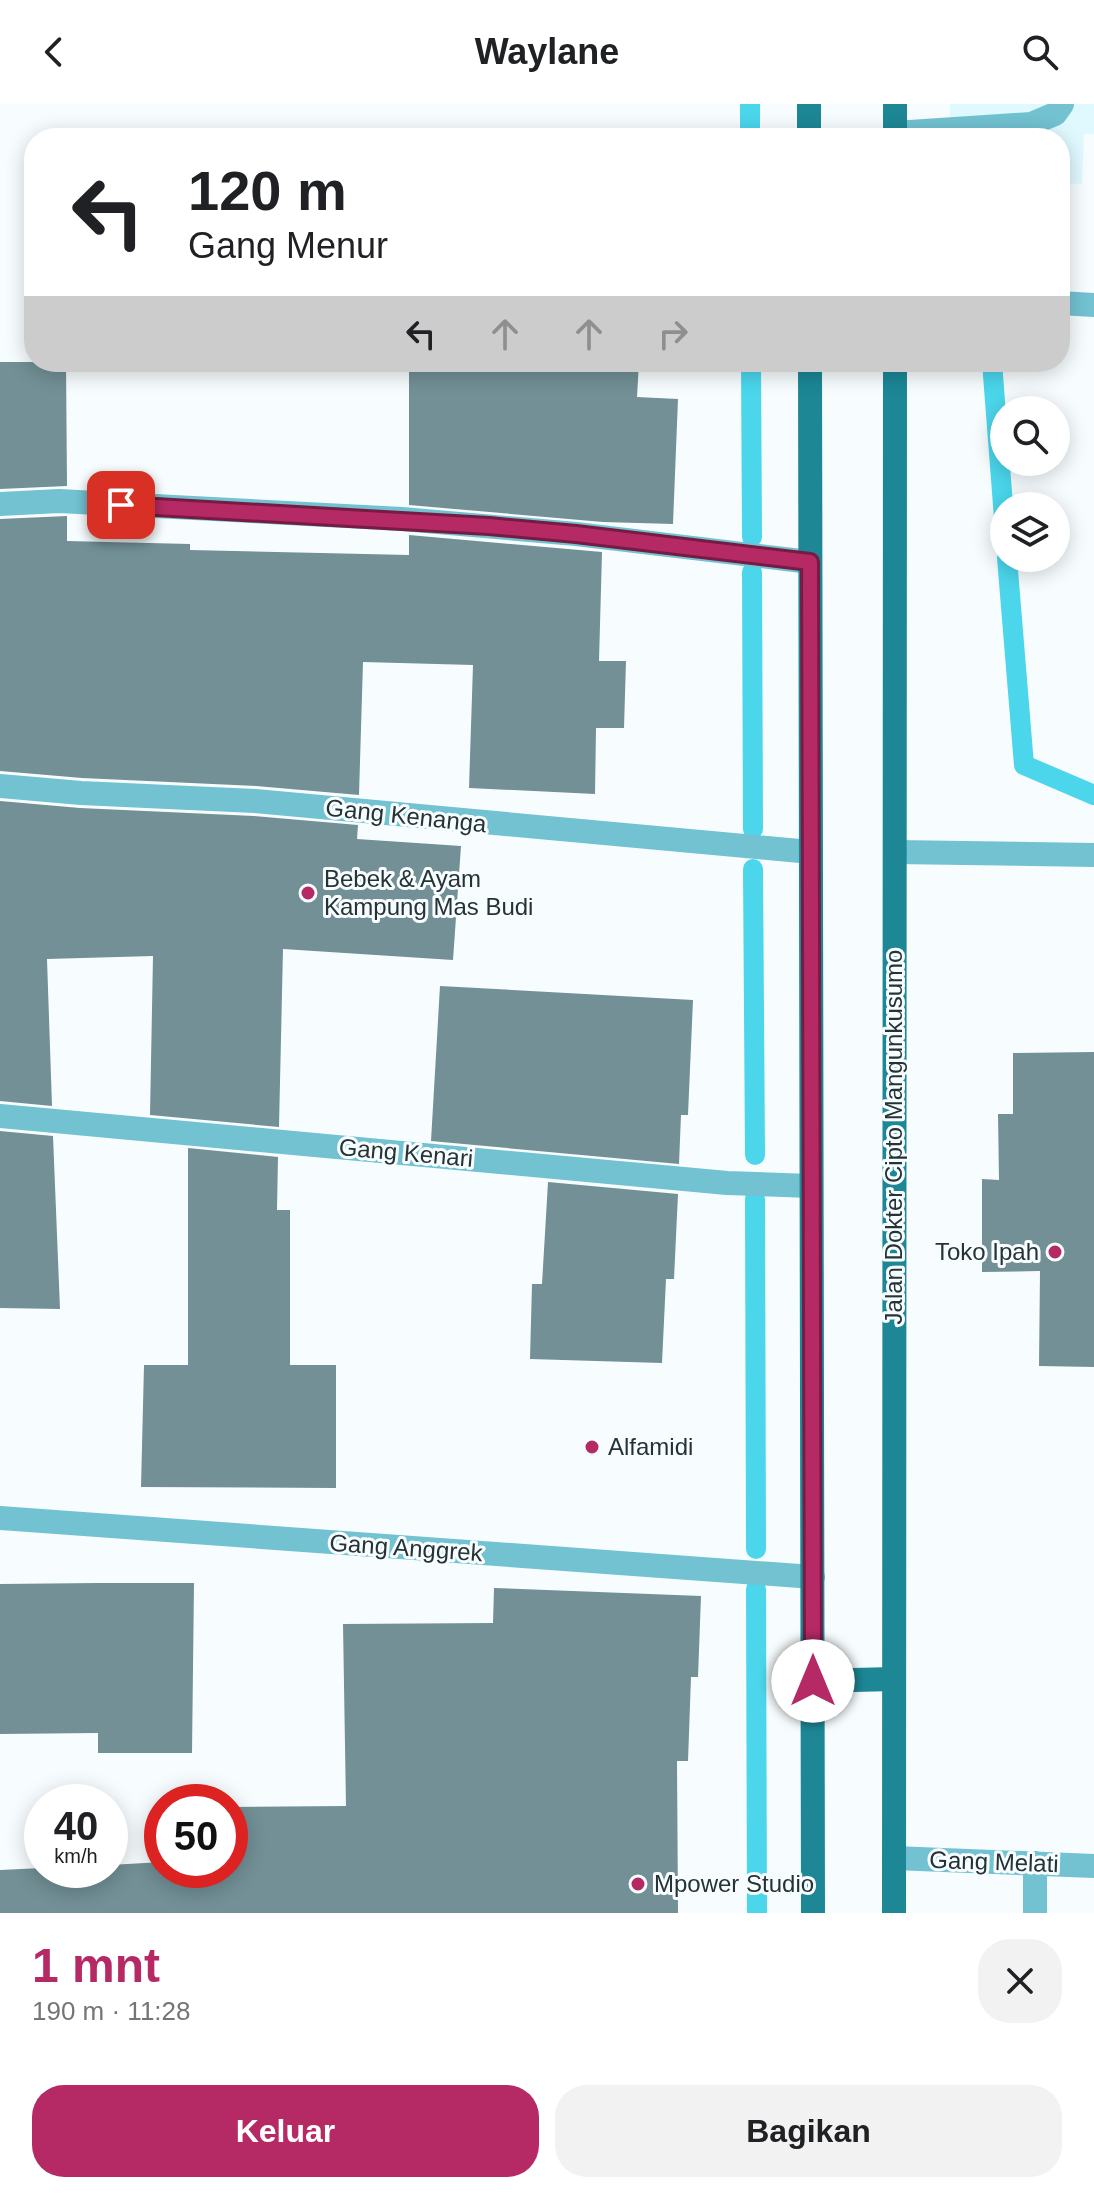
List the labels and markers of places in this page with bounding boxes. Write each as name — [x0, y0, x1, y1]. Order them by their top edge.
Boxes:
pin — [87, 471, 155, 539]
place label: Bebek & Ayam Kampung Mas Budi — [324, 865, 533, 920]
marker: Bebek & Ayam Kampung Mas Budi — [299, 884, 317, 902]
place label: Toko Ipah — [935, 1238, 1039, 1265]
marker: Toko Ipah — [1046, 1243, 1064, 1261]
place label: Alfamidi — [608, 1433, 693, 1460]
marker: Alfamidi — [583, 1438, 601, 1456]
place label: Mpower Studio — [654, 1870, 814, 1897]
marker: Mpower Studio — [629, 1875, 647, 1893]

